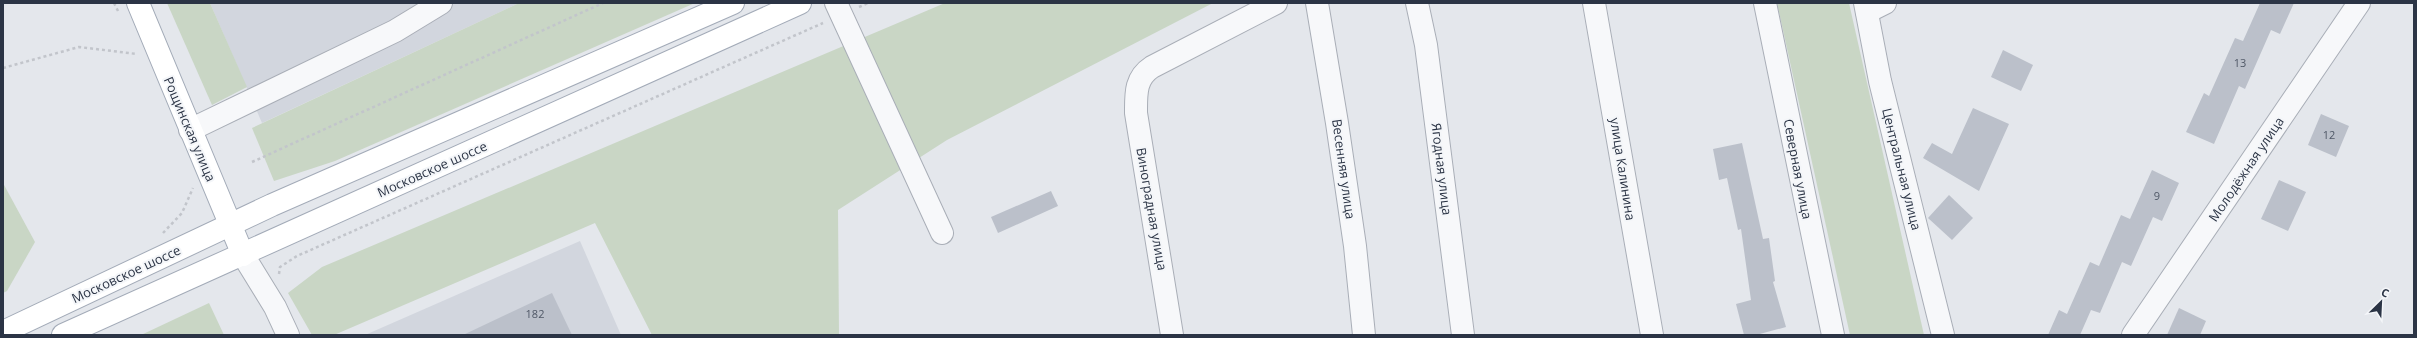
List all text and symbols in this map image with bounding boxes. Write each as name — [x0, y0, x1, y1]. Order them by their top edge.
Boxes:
house number: 13 — [2234, 55, 2246, 70]
street label: Рощинская улица — [160, 74, 220, 184]
street label: Центральная улица — [1878, 106, 1926, 232]
street label: Молодёжная улица — [2204, 113, 2288, 225]
street label: улица Калинина — [1606, 116, 1640, 222]
street label: Северная улица — [1779, 117, 1817, 221]
street label: Весенняя улица — [1328, 118, 1360, 220]
street label: Ягодная улица — [1427, 122, 1457, 216]
house number: 12 — [2323, 127, 2335, 142]
street label: Московское шоссе — [374, 137, 490, 201]
street label: Виноградная улица — [1132, 146, 1172, 272]
house number: 9 — [2154, 188, 2160, 203]
street label: Московское шоссе — [69, 241, 183, 307]
north arrow — [2361, 282, 2401, 322]
text: С — [2379, 284, 2392, 301]
house number: 182 — [526, 306, 544, 321]

